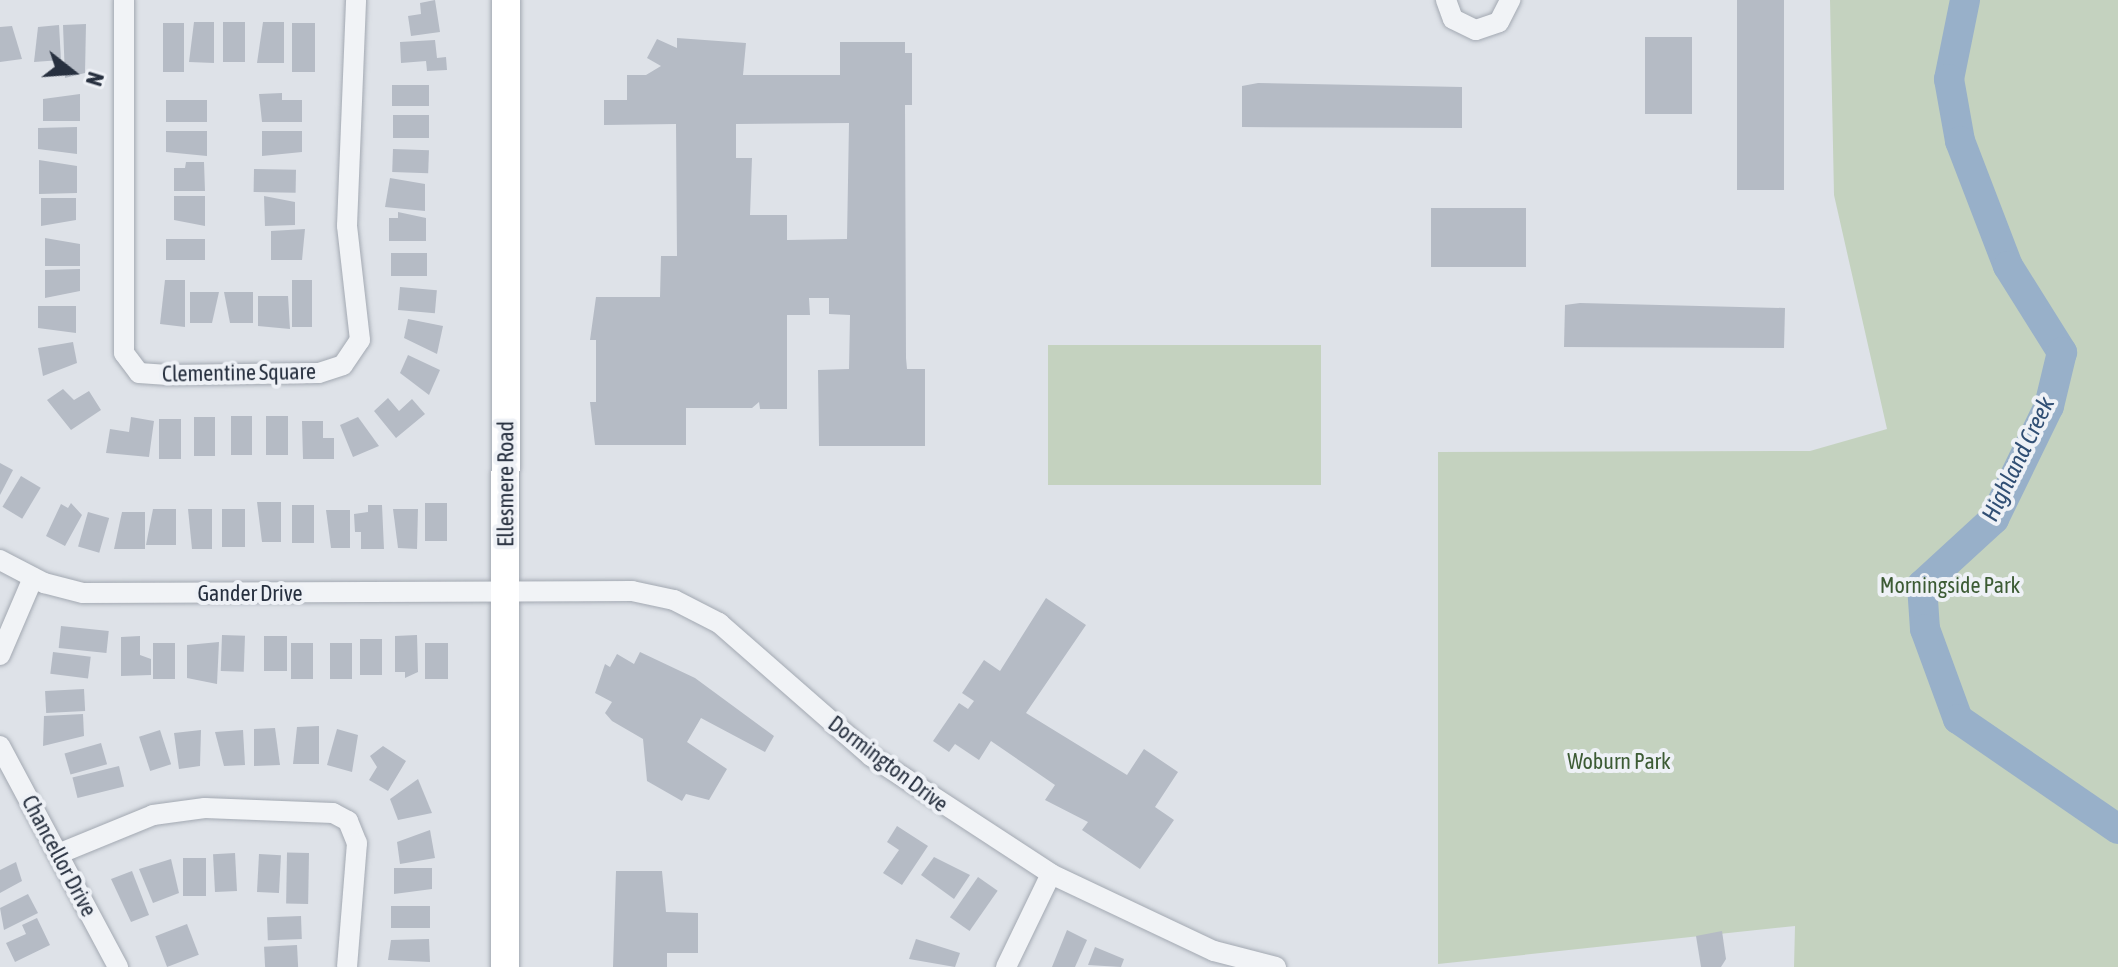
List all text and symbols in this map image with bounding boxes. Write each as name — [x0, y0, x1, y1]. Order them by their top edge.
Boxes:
north arrow — [32, 32, 112, 112]
text: N — [81, 69, 109, 89]
street label: Clementine Square — [162, 358, 316, 388]
water label: Highland Creek — [1975, 392, 2061, 526]
street label: Ellesmere Road — [493, 421, 519, 547]
park label: Morningside Park — [1880, 573, 2020, 599]
street label: Gander Drive — [197, 581, 303, 607]
street label: Dormington Drive — [823, 710, 953, 818]
park label: Woburn Park — [1567, 749, 1671, 775]
street label: Chancellor Drive — [16, 791, 102, 921]

